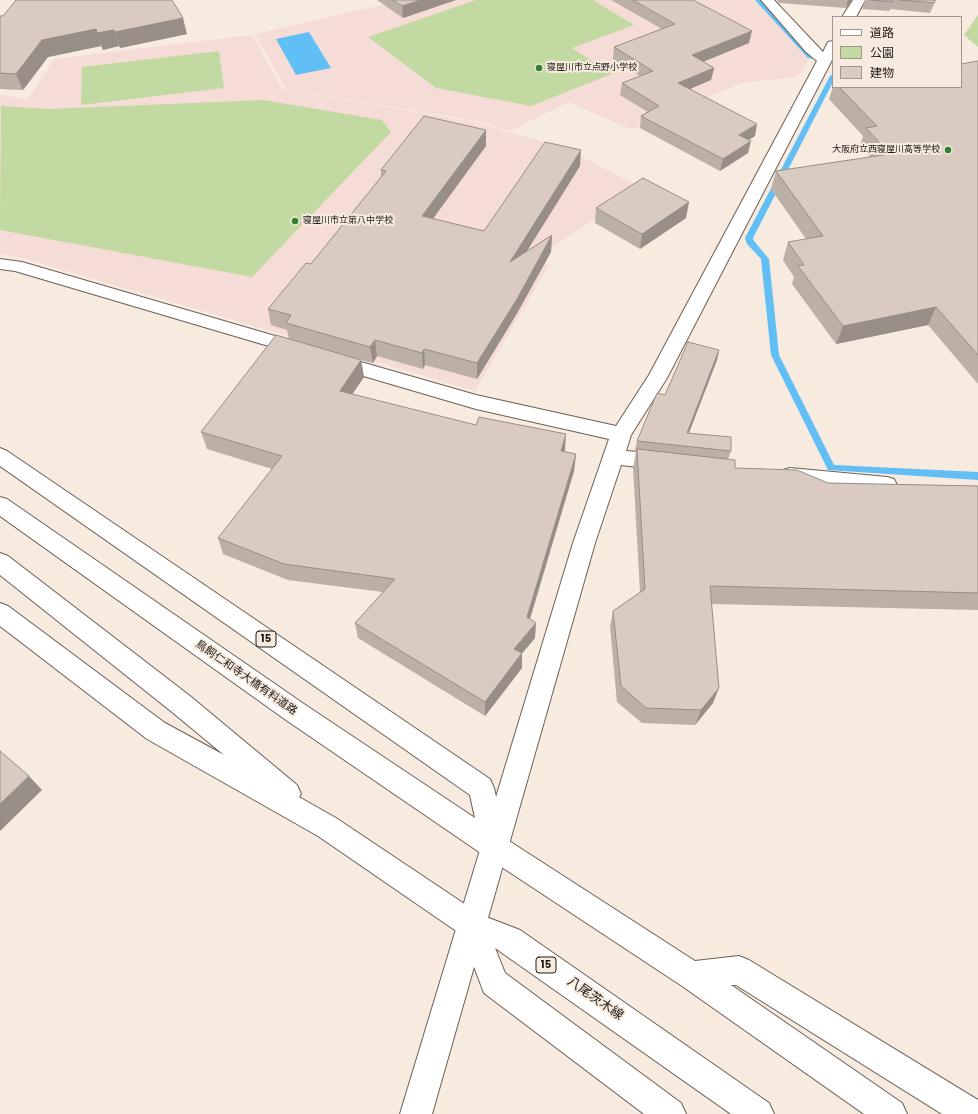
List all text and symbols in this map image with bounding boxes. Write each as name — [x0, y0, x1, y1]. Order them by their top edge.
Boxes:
legend — [832, 16, 962, 88]
text: 道路 — [870, 24, 894, 41]
text: 公園 — [870, 44, 894, 61]
marker: 寝屋川市立点野小学校 — [534, 63, 544, 73]
place label: 寝屋川市立点野小学校 — [547, 63, 637, 73]
text: 建物 — [870, 64, 894, 81]
place label: 大阪府立西寝屋川高等学校 — [832, 145, 940, 155]
marker: 大阪府立西寝屋川高等学校 — [943, 145, 953, 155]
marker: 寝屋川市立第八中学校 — [290, 216, 300, 226]
place label: 寝屋川市立第八中学校 — [303, 216, 393, 226]
road number: 15 — [256, 631, 276, 647]
street label: 鳥飼仁和寺大橋有料道路 — [193, 638, 299, 718]
road number: 15 — [536, 957, 556, 973]
street label: 八尾茨木線 — [564, 974, 626, 1024]

